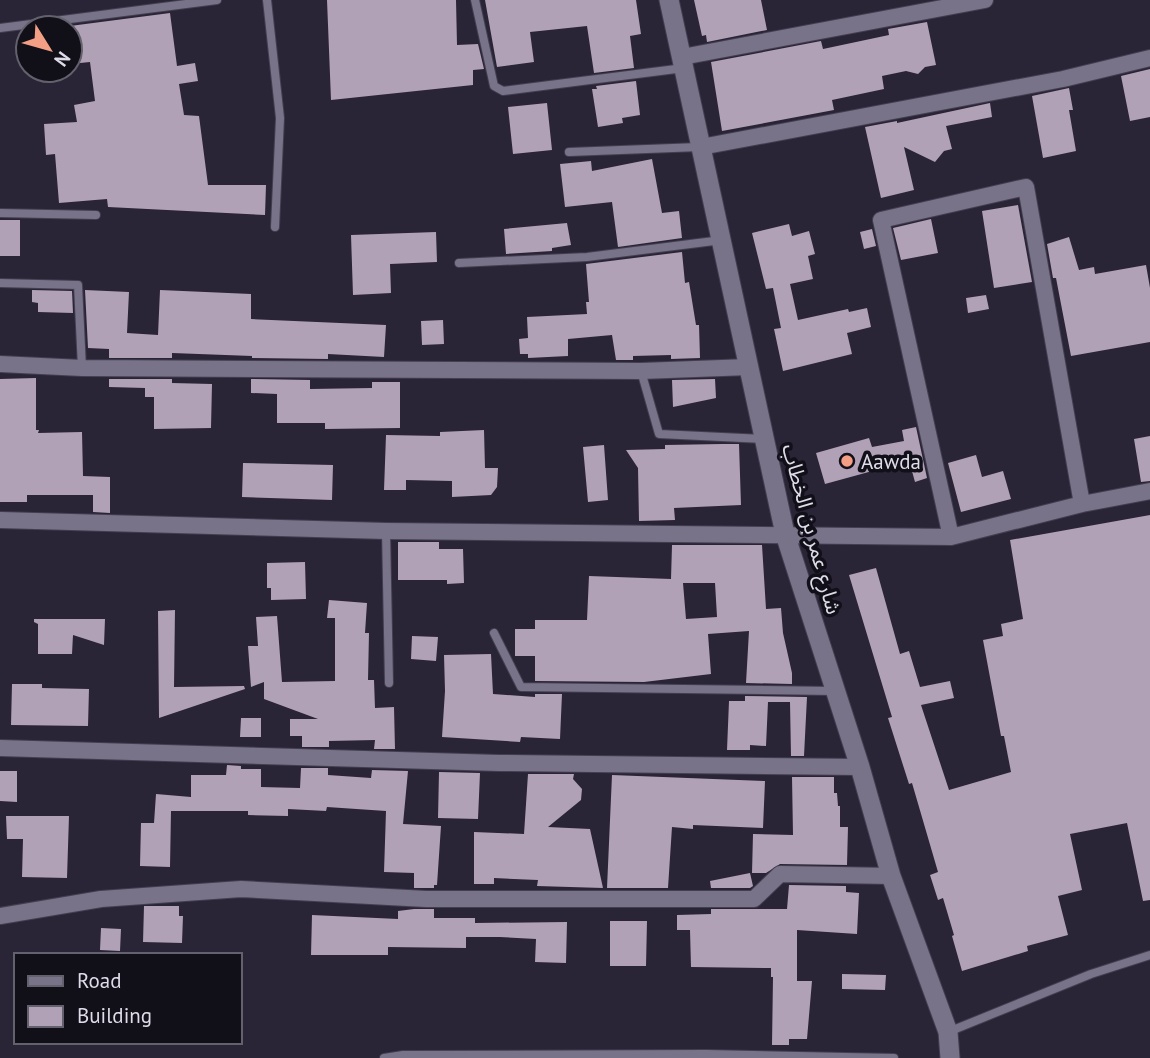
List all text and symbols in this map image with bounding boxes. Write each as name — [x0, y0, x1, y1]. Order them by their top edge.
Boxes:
north arrow — [14, 14, 84, 84]
text: N — [49, 47, 76, 71]
street label: شارع عمر بن الخطاب — [774, 441, 848, 618]
place label: Aawda — [861, 448, 921, 475]
marker: Aawda — [839, 453, 855, 469]
legend — [14, 953, 242, 1044]
text: Road — [77, 967, 121, 994]
text: Building — [77, 1002, 152, 1029]

